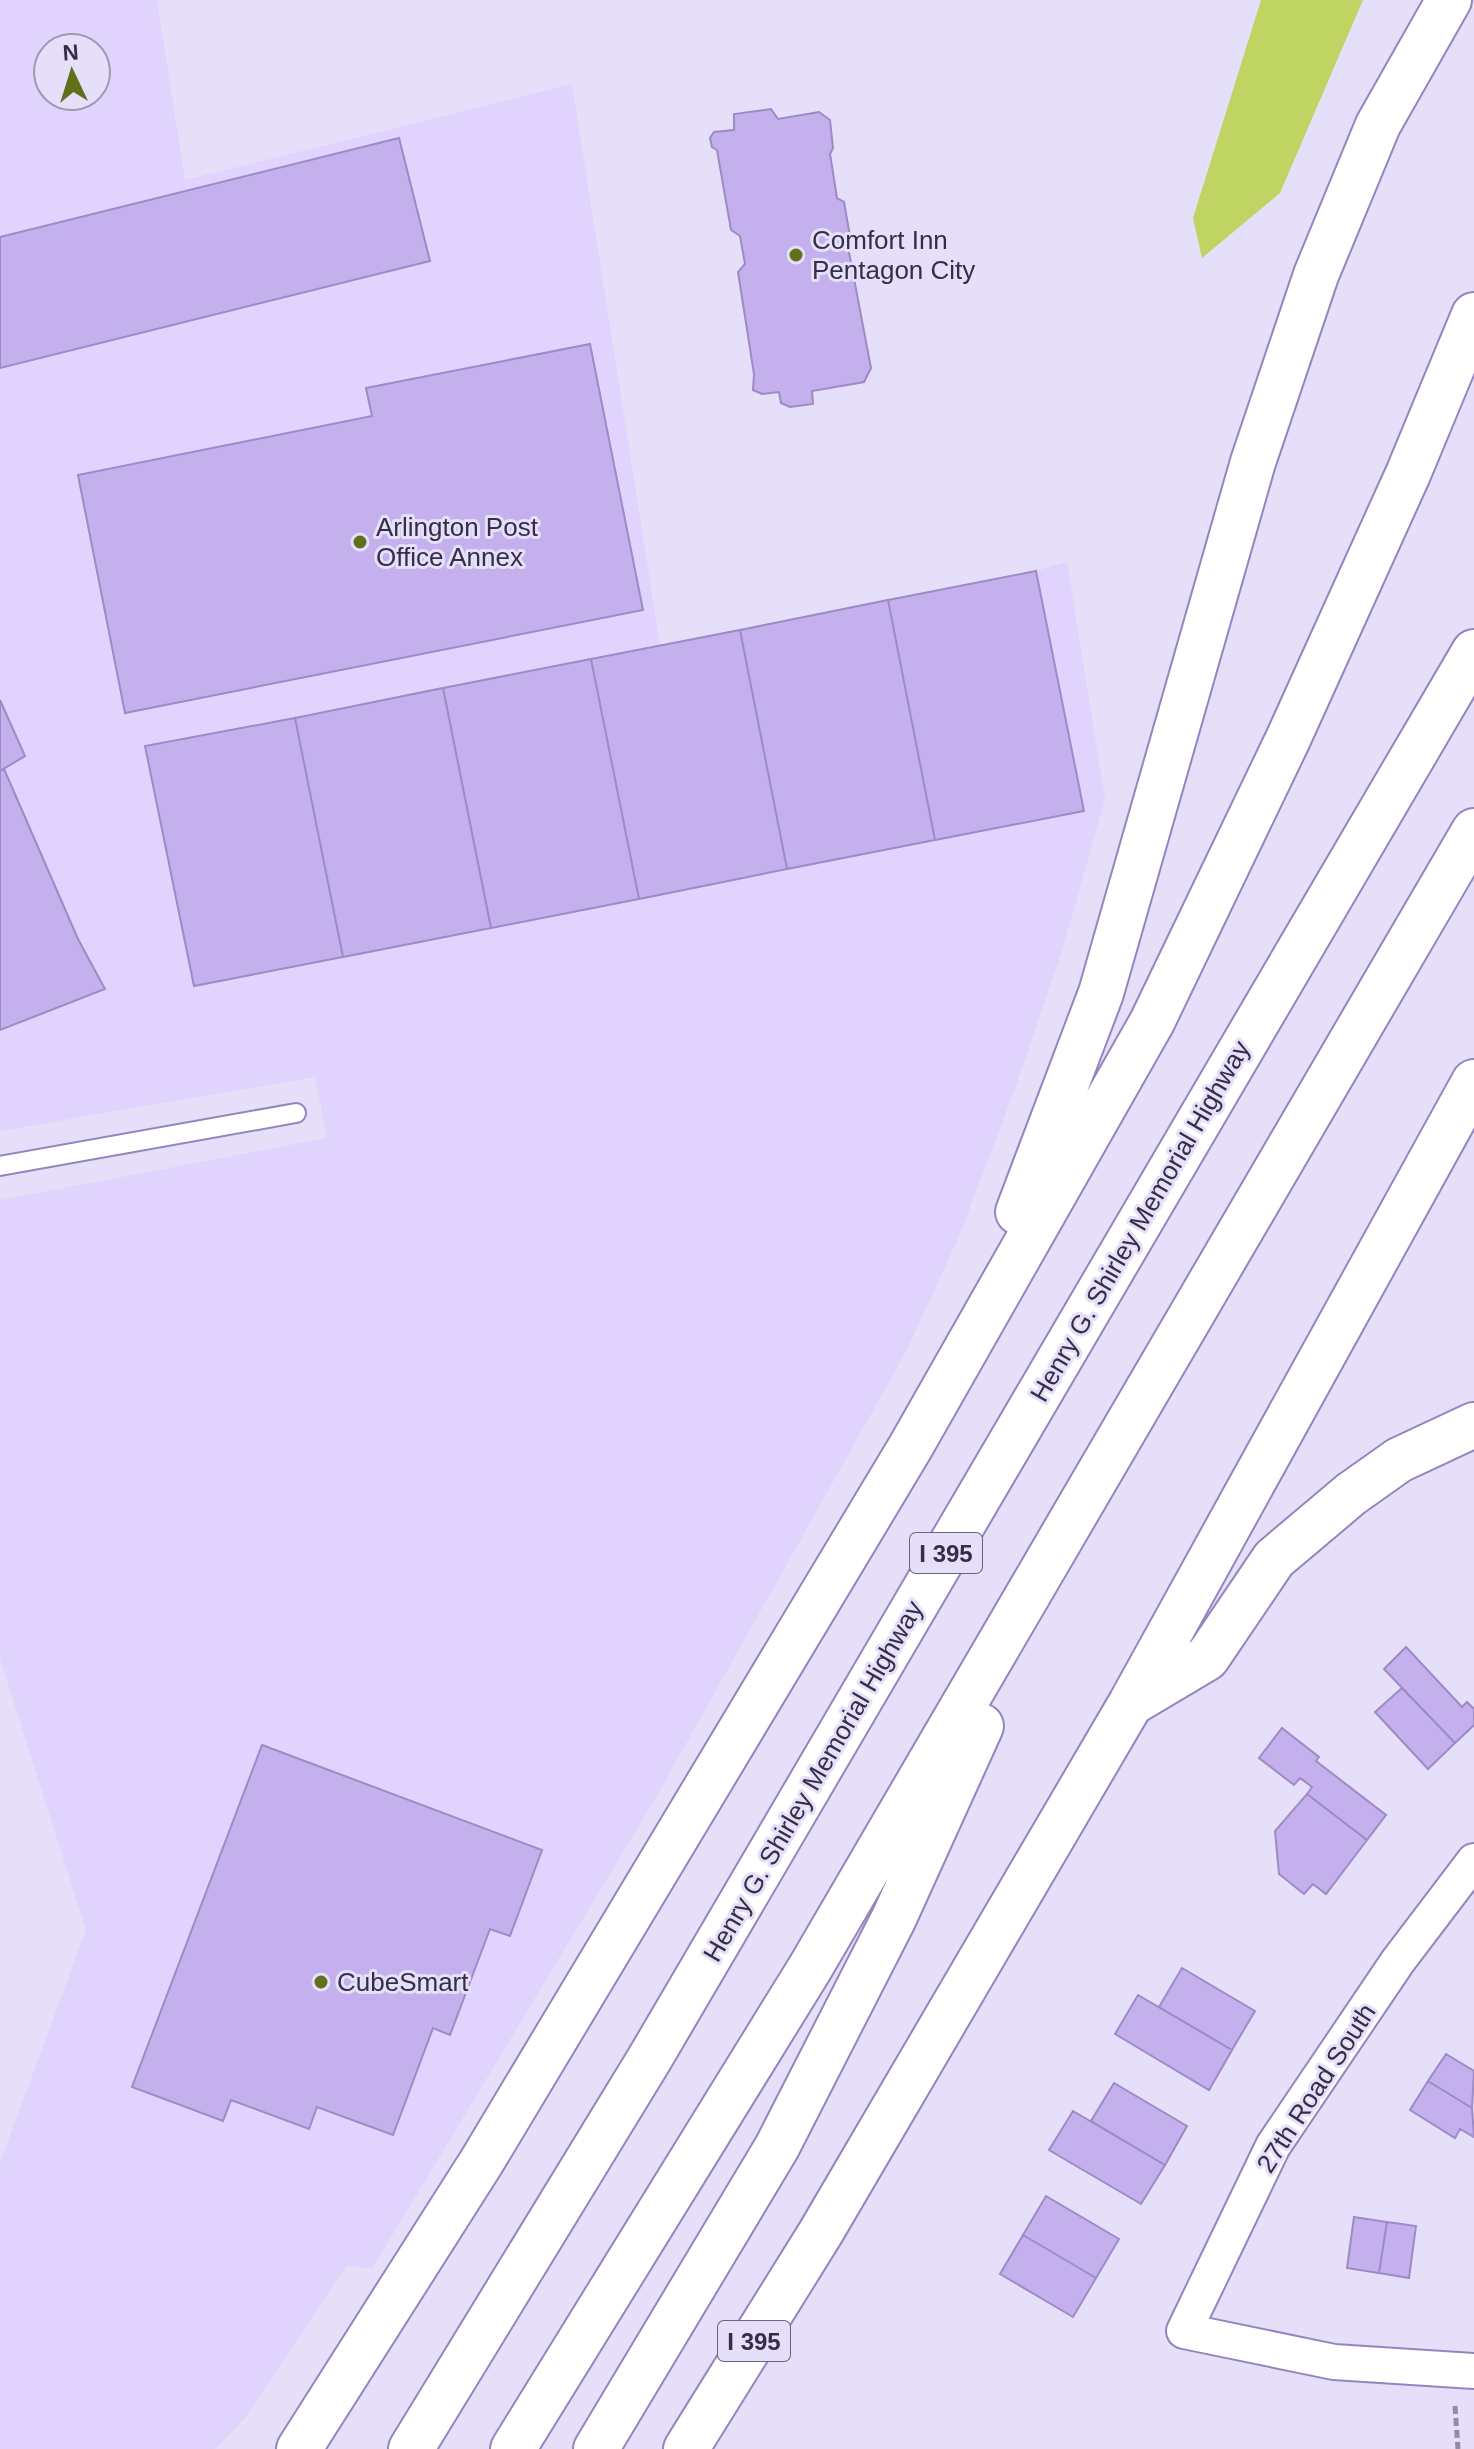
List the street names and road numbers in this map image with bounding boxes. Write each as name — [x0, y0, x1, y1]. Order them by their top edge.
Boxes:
street label: Henry G. Shirley Memorial Highway — [1024, 1035, 1256, 1407]
road number: I 395 — [910, 1533, 982, 1573]
street label: Henry G. Shirley Memorial Highway — [697, 1595, 929, 1967]
street label: 27th Road South — [1250, 1998, 1382, 2178]
road number: I 395 — [718, 2321, 790, 2361]

